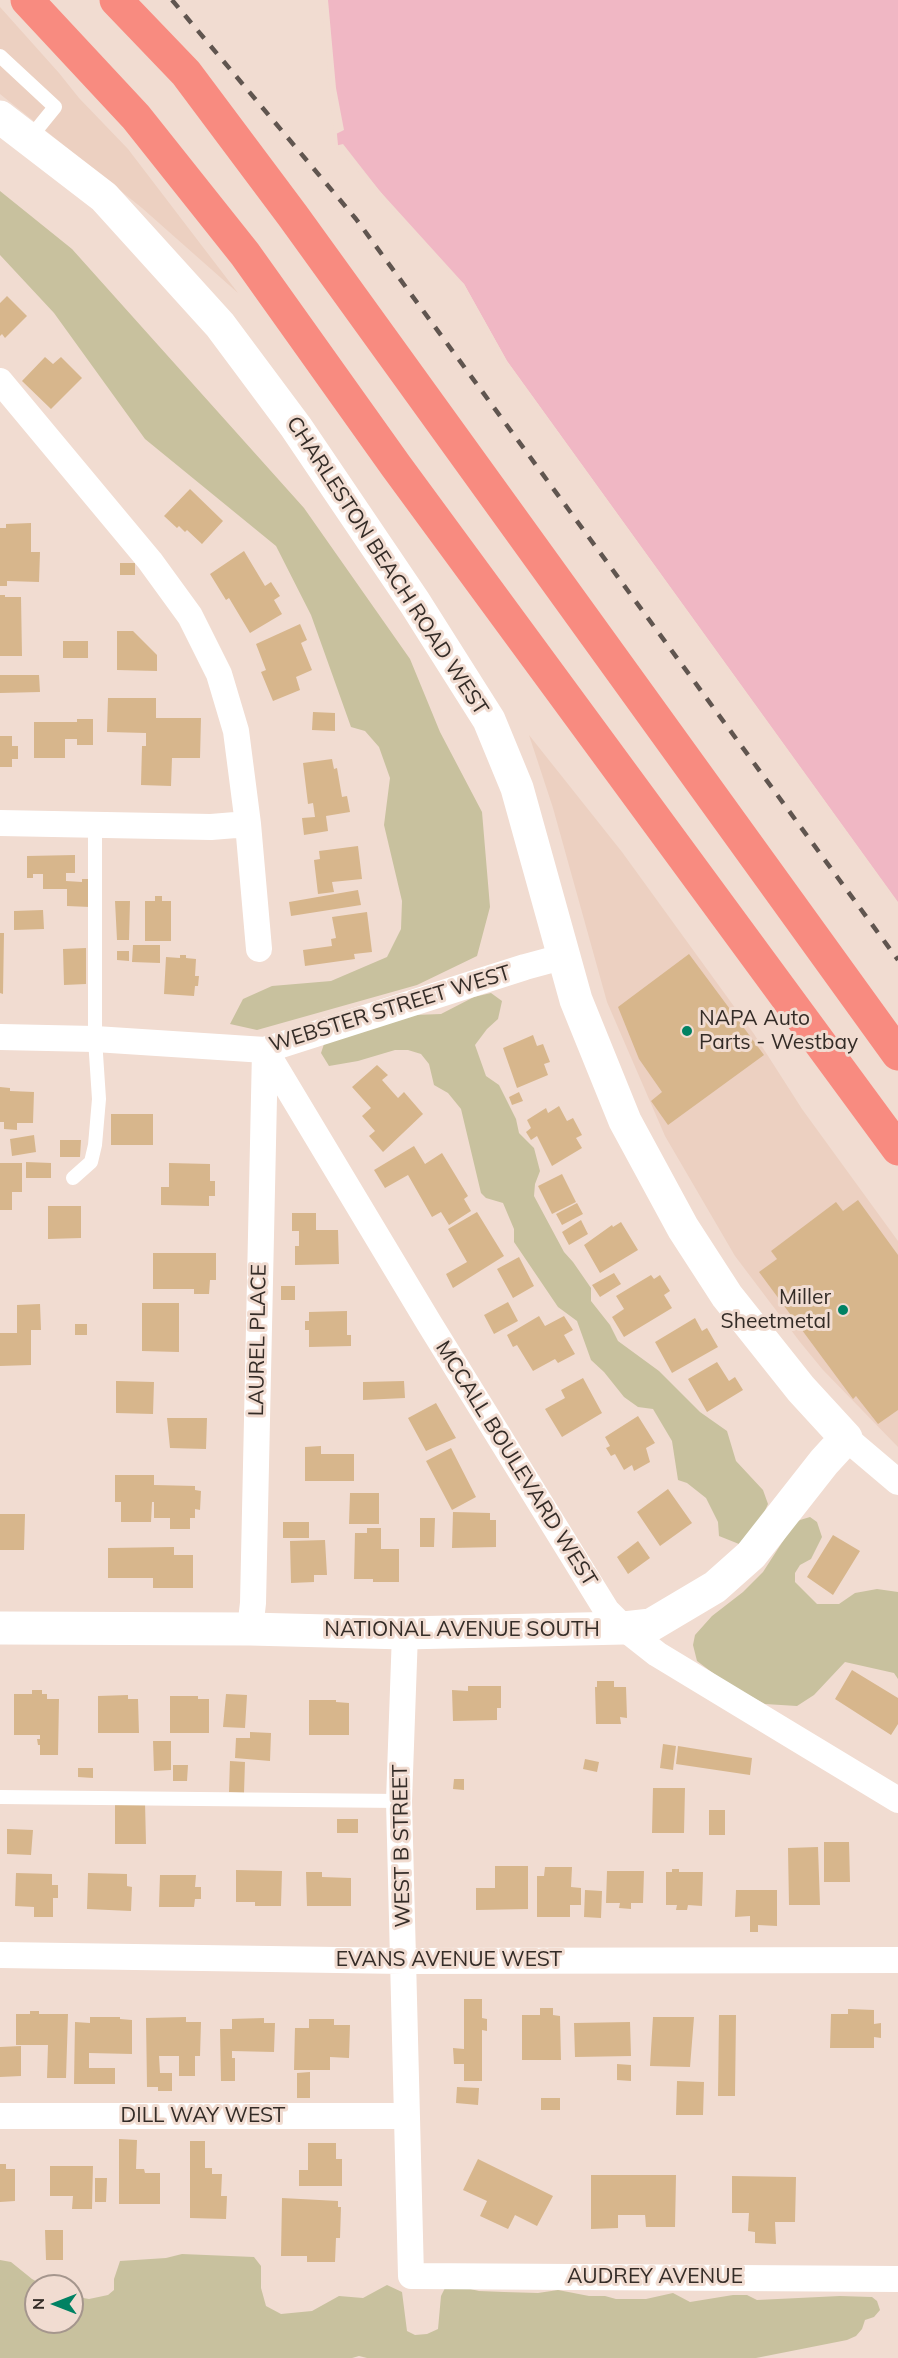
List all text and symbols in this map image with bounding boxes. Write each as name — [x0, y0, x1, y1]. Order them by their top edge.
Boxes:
street label: CHARLESTON BEACH ROAD WEST — [281, 412, 493, 720]
street label: WEBSTER STREET WEST — [266, 960, 514, 1058]
place label: NAPA Auto Parts - Westbay — [699, 1006, 858, 1056]
marker: NAPA Auto Parts - Westbay — [680, 1024, 694, 1038]
street label: LAUREL PLACE — [244, 1264, 272, 1416]
place label: Miller Sheetmetal — [721, 1285, 831, 1335]
marker: Miller Sheetmetal — [836, 1303, 850, 1317]
street label: MCCALL BOULEVARD WEST — [430, 1337, 602, 1591]
street label: NATIONAL AVENUE SOUTH — [324, 1617, 600, 1643]
street label: WEST B STREET — [388, 1764, 416, 1928]
street label: EVANS AVENUE WEST — [336, 1947, 562, 1973]
street label: DILL WAY WEST — [121, 2103, 285, 2129]
street label: AUDREY AVENUE — [567, 2264, 743, 2290]
north arrow — [24, 2274, 84, 2334]
text: N — [28, 2298, 48, 2310]

